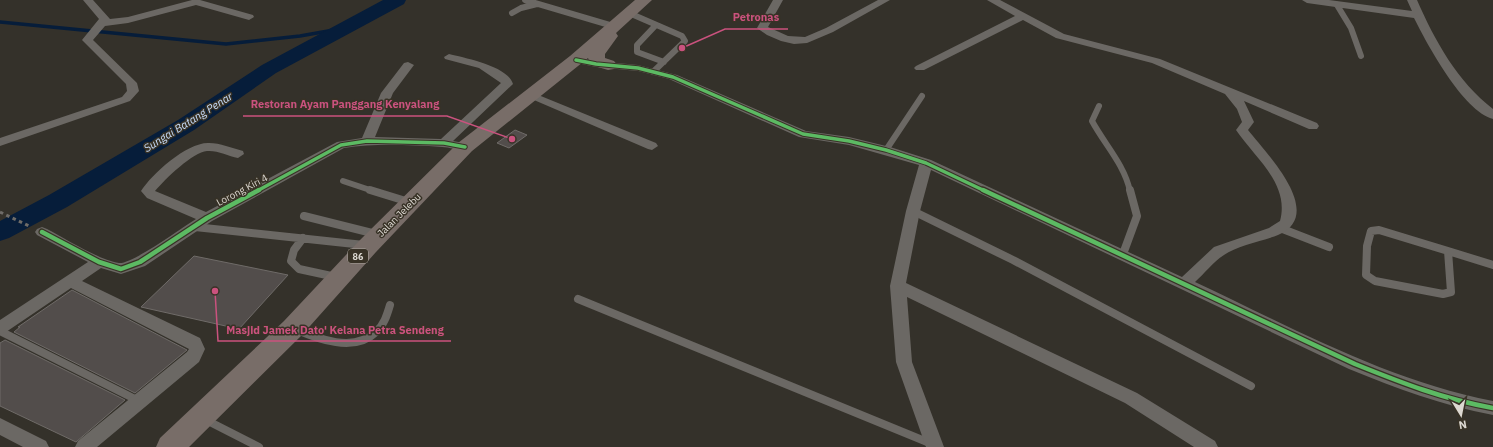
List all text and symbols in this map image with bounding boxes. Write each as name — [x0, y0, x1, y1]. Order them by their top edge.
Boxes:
callout: Petronas — [725, 6, 788, 29]
text: Petronas — [733, 10, 780, 24]
water label: Sungai Batang Penar — [141, 88, 236, 155]
callout: Restoran Ayam Panggang Kenyalang — [243, 93, 447, 116]
text: Restoran Ayam Panggang Kenyalang — [251, 97, 440, 111]
street label: Lorong Kiri 4 — [214, 171, 270, 209]
street label: Jalan Jelebu — [374, 190, 424, 240]
road number: 86 — [348, 249, 368, 263]
callout: Masjid Jamek Dato' Kelana Petra Sendeng — [218, 318, 451, 341]
text: Masjid Jamek Dato' Kelana Petra Sendeng — [226, 323, 445, 337]
north arrow — [1441, 395, 1481, 435]
text: N — [1458, 417, 1468, 432]

